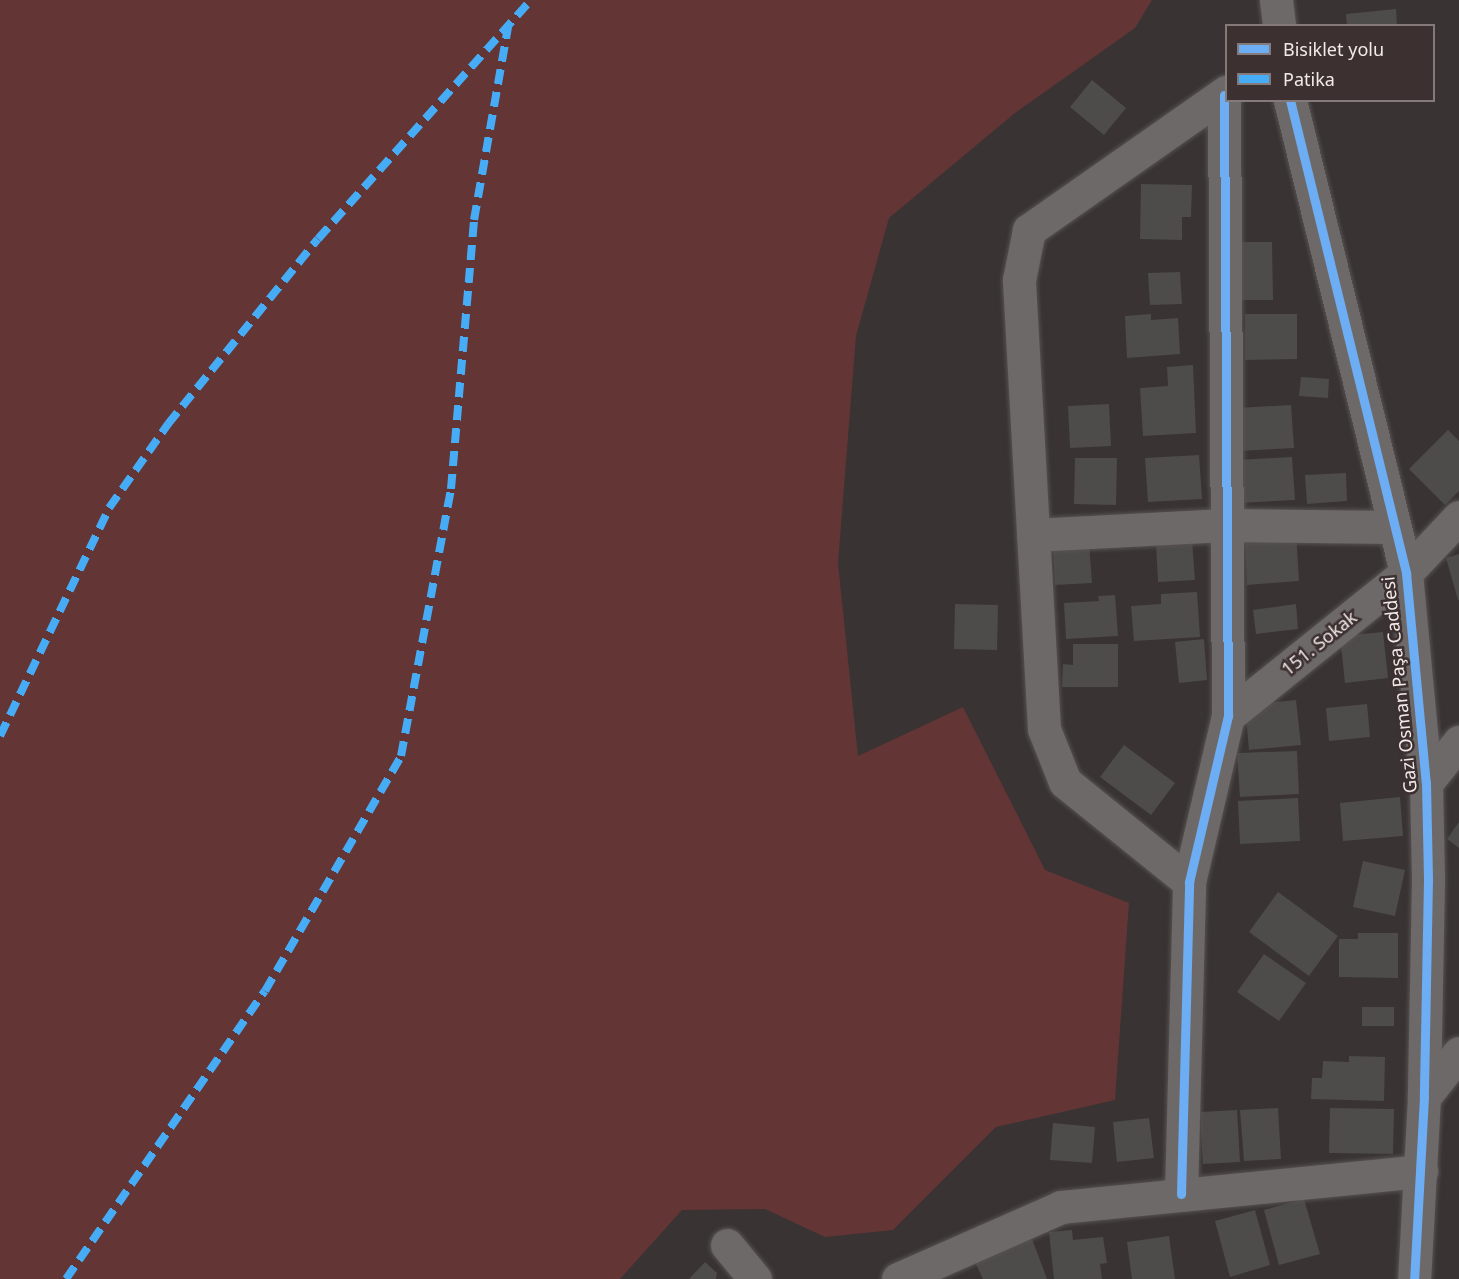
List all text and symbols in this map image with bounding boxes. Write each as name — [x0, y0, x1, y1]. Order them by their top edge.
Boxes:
legend — [1225, 24, 1435, 102]
text: Bisiklet yolu — [1283, 37, 1384, 61]
text: Patika — [1283, 67, 1335, 91]
street label: Gazi Osman Paşa Caddesi — [1377, 576, 1421, 794]
street label: 151. Sokak — [1277, 606, 1361, 680]

